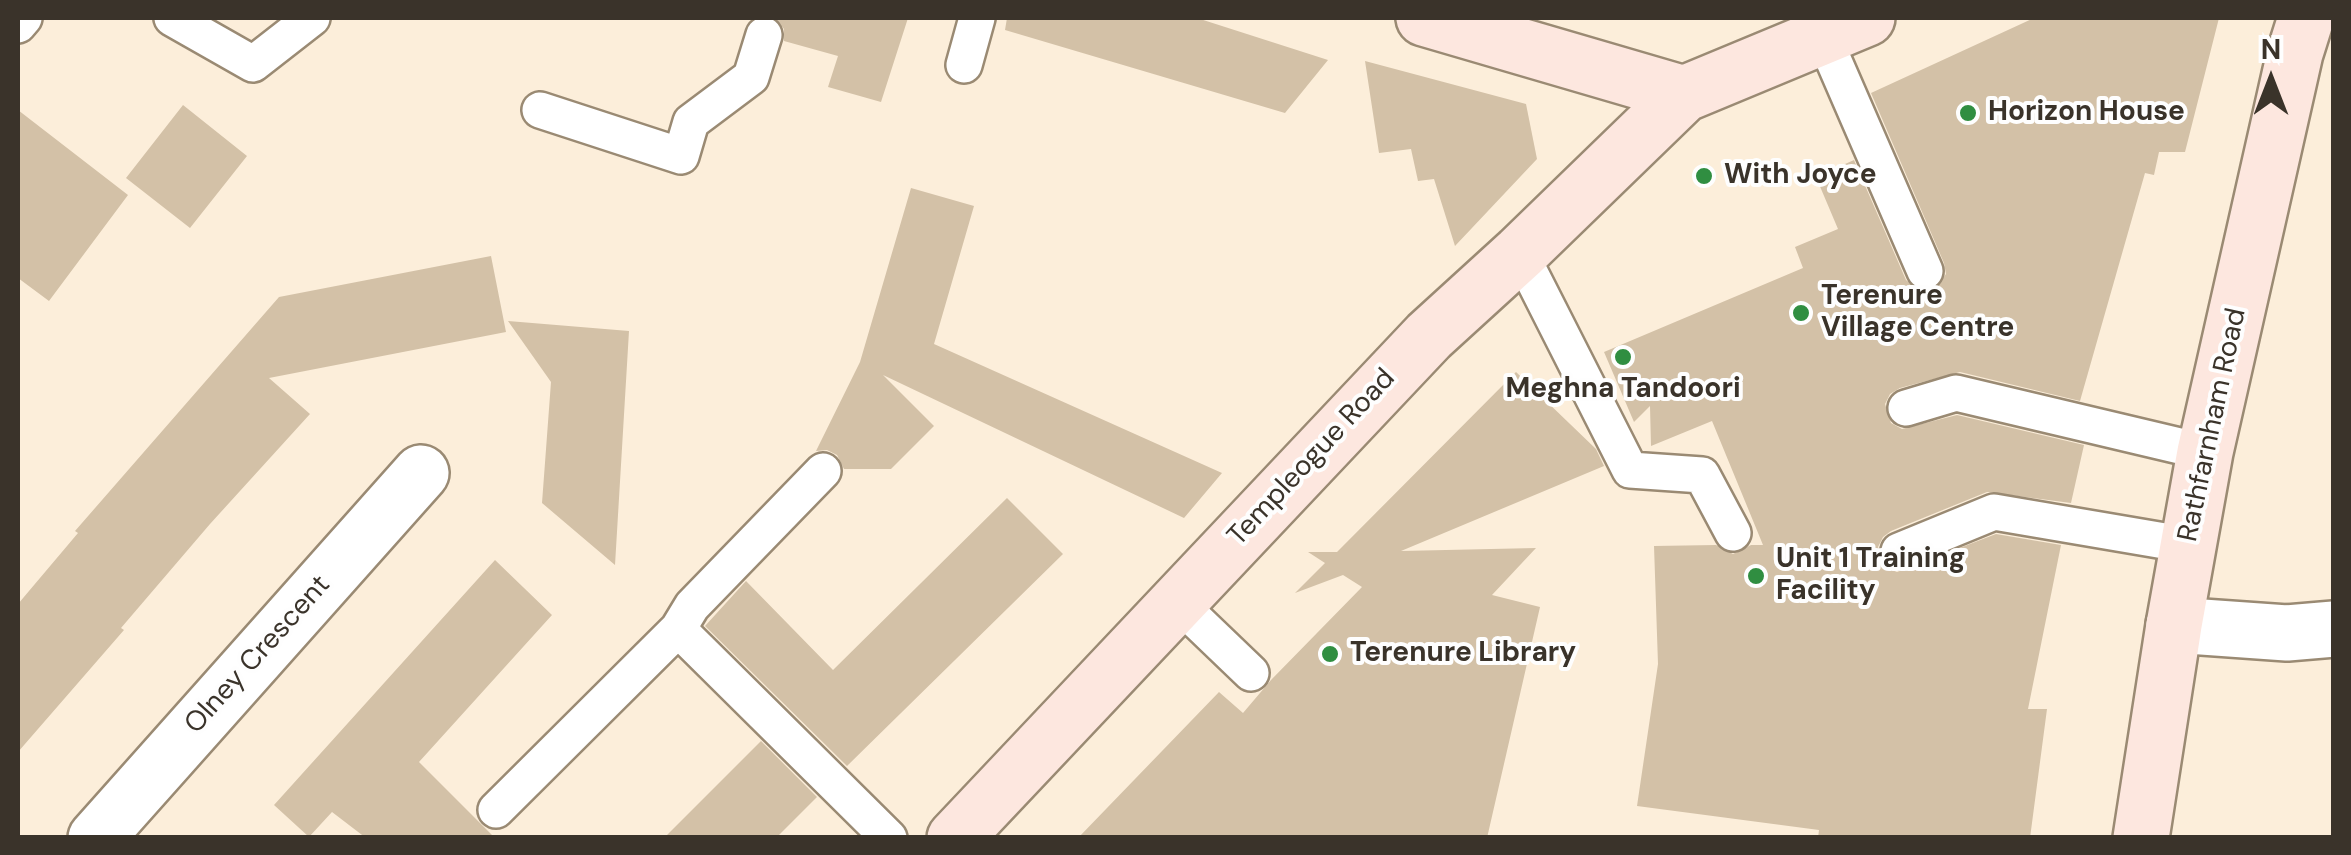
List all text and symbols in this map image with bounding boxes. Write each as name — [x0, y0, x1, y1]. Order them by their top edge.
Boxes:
north arrow — [2221, 30, 2321, 130]
text: N — [2261, 31, 2281, 68]
place label: Horizon House — [1988, 96, 2185, 130]
marker: Horizon House — [1957, 102, 1979, 124]
place label: With Joyce — [1724, 159, 1877, 193]
marker: With Joyce — [1693, 165, 1715, 187]
place label: Terenure Village Centre — [1821, 280, 2014, 346]
marker: Terenure Village Centre — [1790, 302, 1812, 324]
street label: Rathfarnham Road — [2172, 305, 2254, 545]
marker: Meghna Tandoori — [1612, 346, 1634, 368]
street label: Templeogue Road — [1221, 362, 1403, 554]
place label: Meghna Tandoori — [1505, 373, 1741, 407]
place label: Unit 1 Training Facility — [1776, 543, 1965, 609]
marker: Unit 1 Training Facility — [1745, 565, 1767, 587]
street label: Olney Crescent — [178, 569, 338, 741]
place label: Terenure Library — [1350, 637, 1576, 671]
marker: Terenure Library — [1319, 643, 1341, 665]

